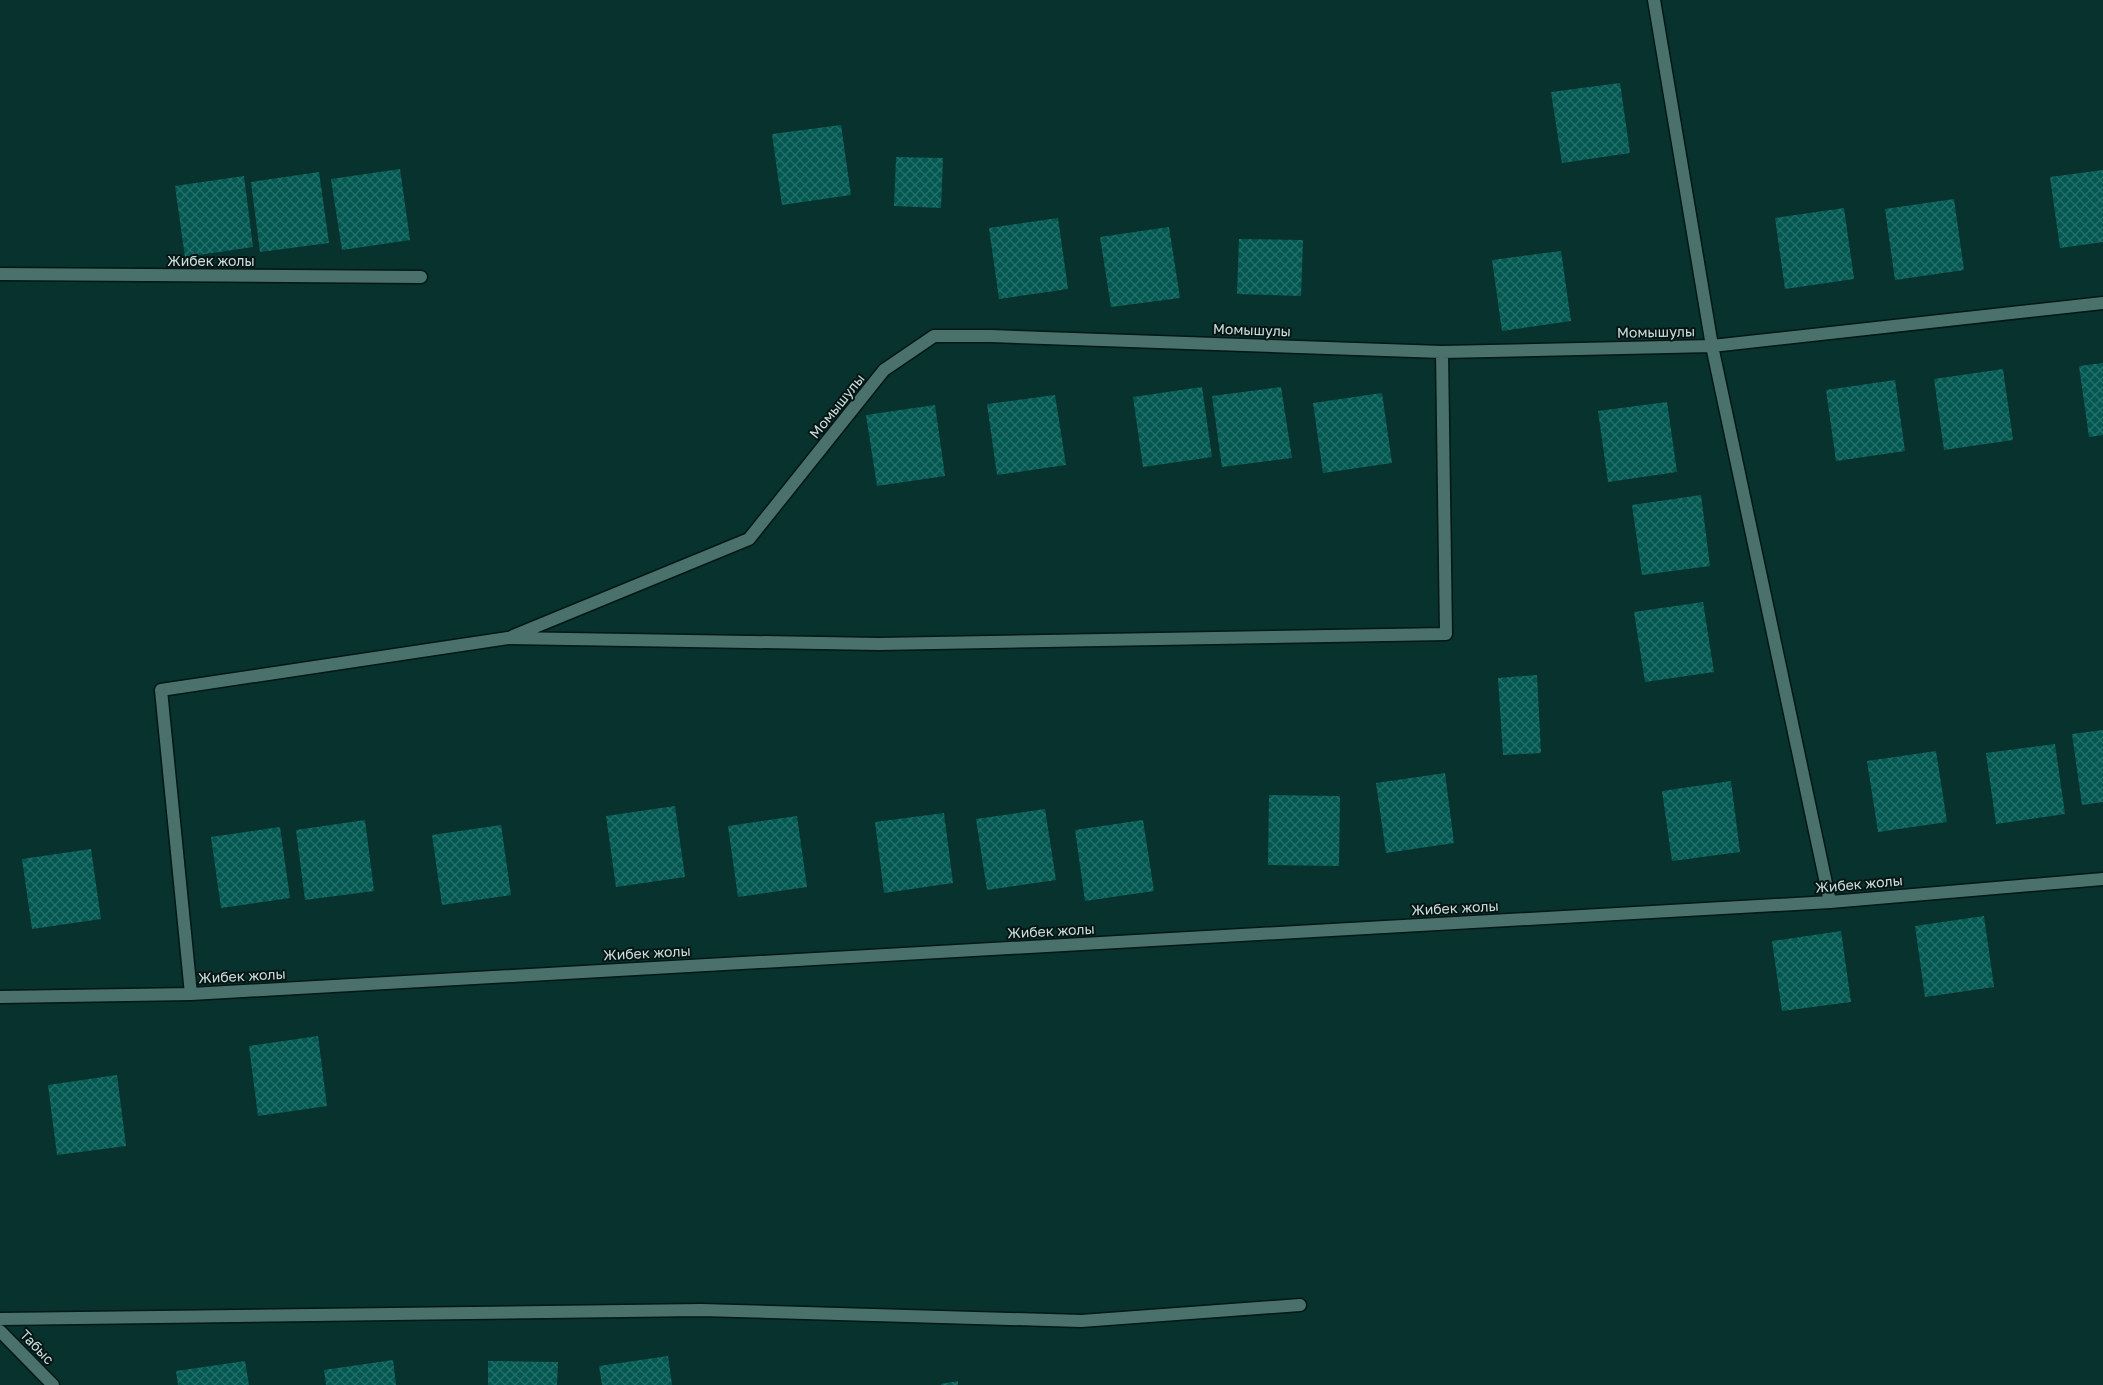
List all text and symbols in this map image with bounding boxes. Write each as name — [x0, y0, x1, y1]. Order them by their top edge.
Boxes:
street label: Жибек жолы — [167, 252, 255, 269]
street label: Момышулы — [1213, 320, 1291, 339]
street label: Момышулы — [1617, 322, 1695, 341]
street label: Момышулы — [805, 370, 868, 441]
street label: Жибек жолы — [1815, 871, 1903, 896]
street label: Жибек жолы — [1411, 897, 1499, 918]
street label: Жибек жолы — [1007, 920, 1095, 941]
street label: Жибек жолы — [603, 942, 691, 963]
street label: Жибек жолы — [198, 965, 286, 986]
street label: Табыс — [17, 1326, 58, 1368]

